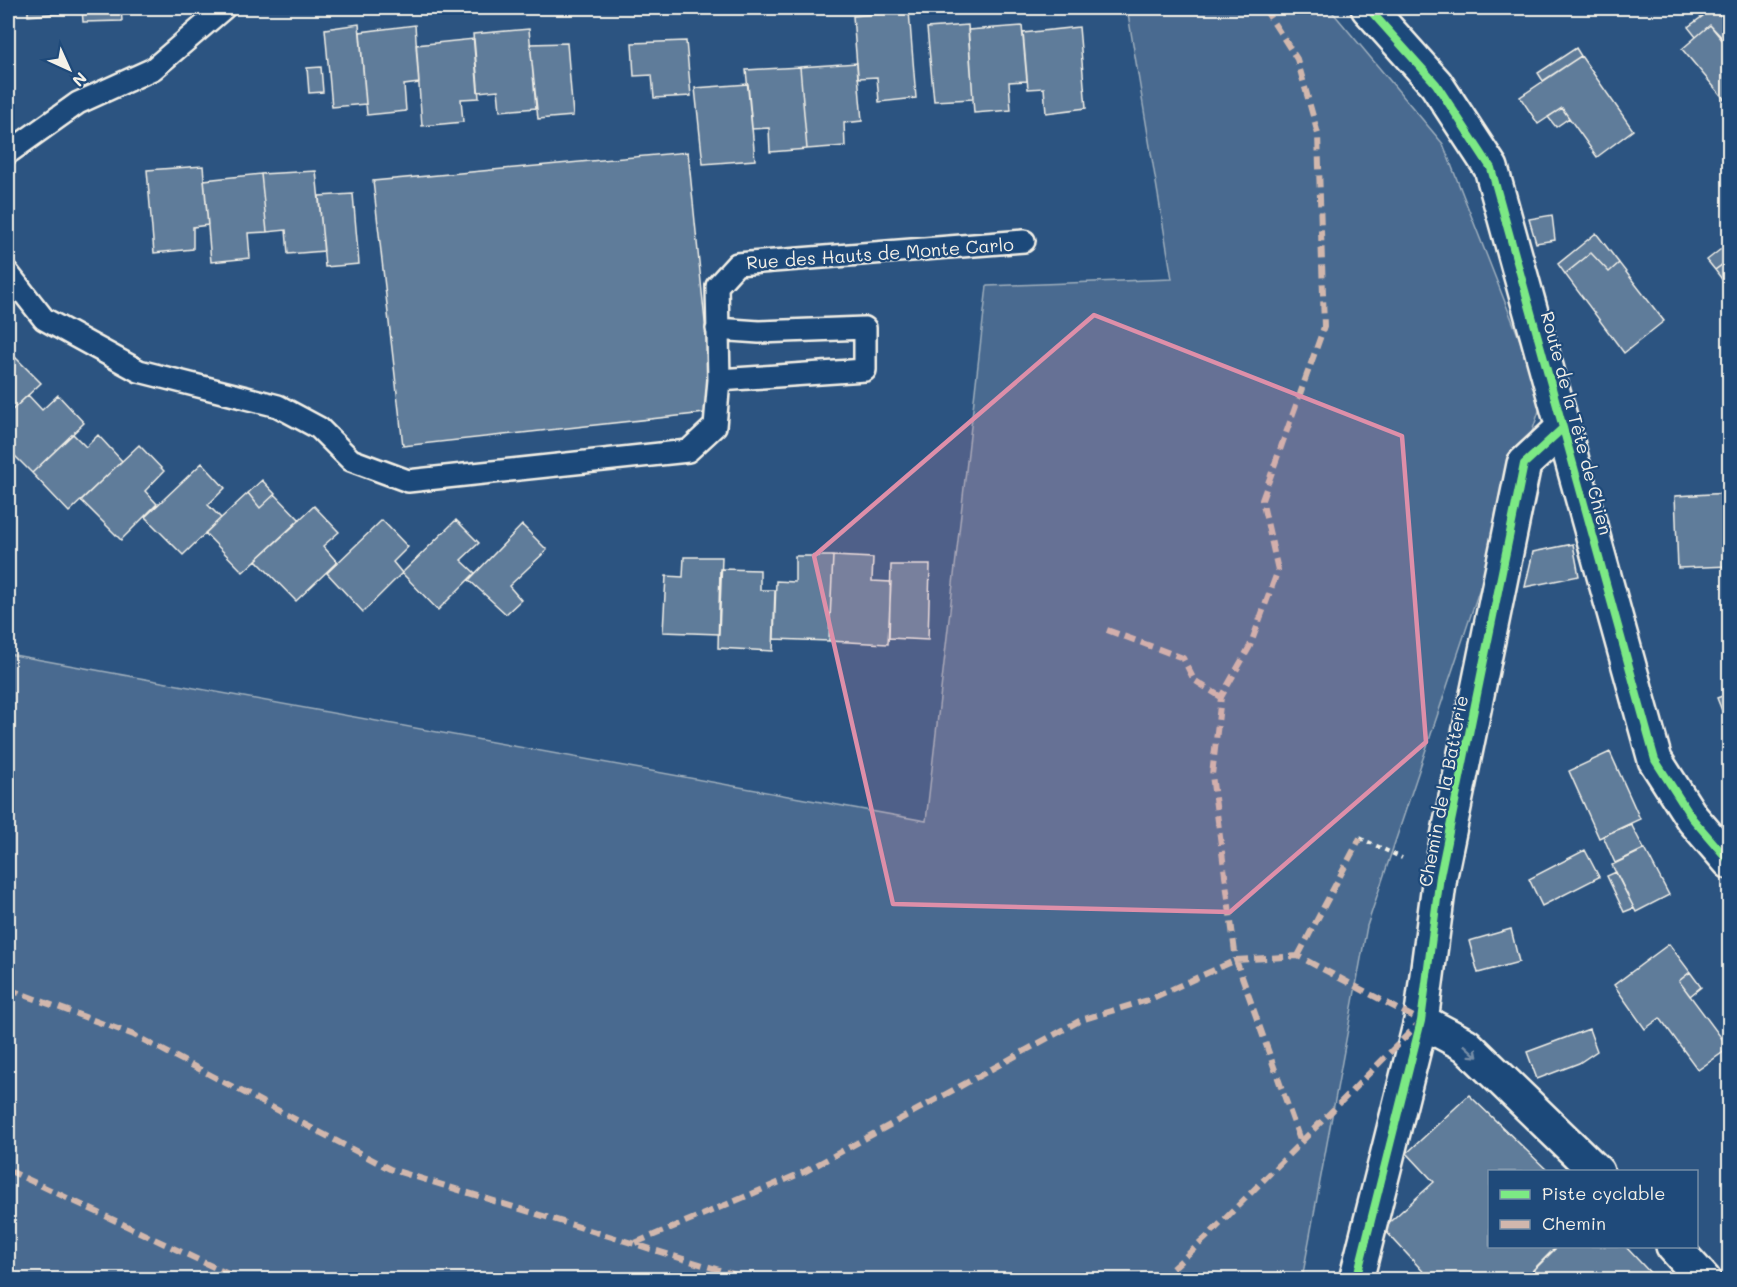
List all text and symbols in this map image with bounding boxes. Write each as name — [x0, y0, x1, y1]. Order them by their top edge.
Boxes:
north arrow — [39, 39, 99, 99]
text: N — [68, 68, 92, 92]
street label: Rue des Hauts de Monte Carlo — [745, 232, 1015, 274]
street label: Route de la Tête de Chien — [1536, 309, 1618, 537]
street label: Chemin de la Batterie — [1413, 693, 1473, 889]
one-way arrow — [1464, 1044, 1479, 1058]
legend — [1488, 1170, 1698, 1248]
text: Piste cyclable — [1542, 1181, 1666, 1205]
text: Chemin — [1542, 1211, 1606, 1235]

